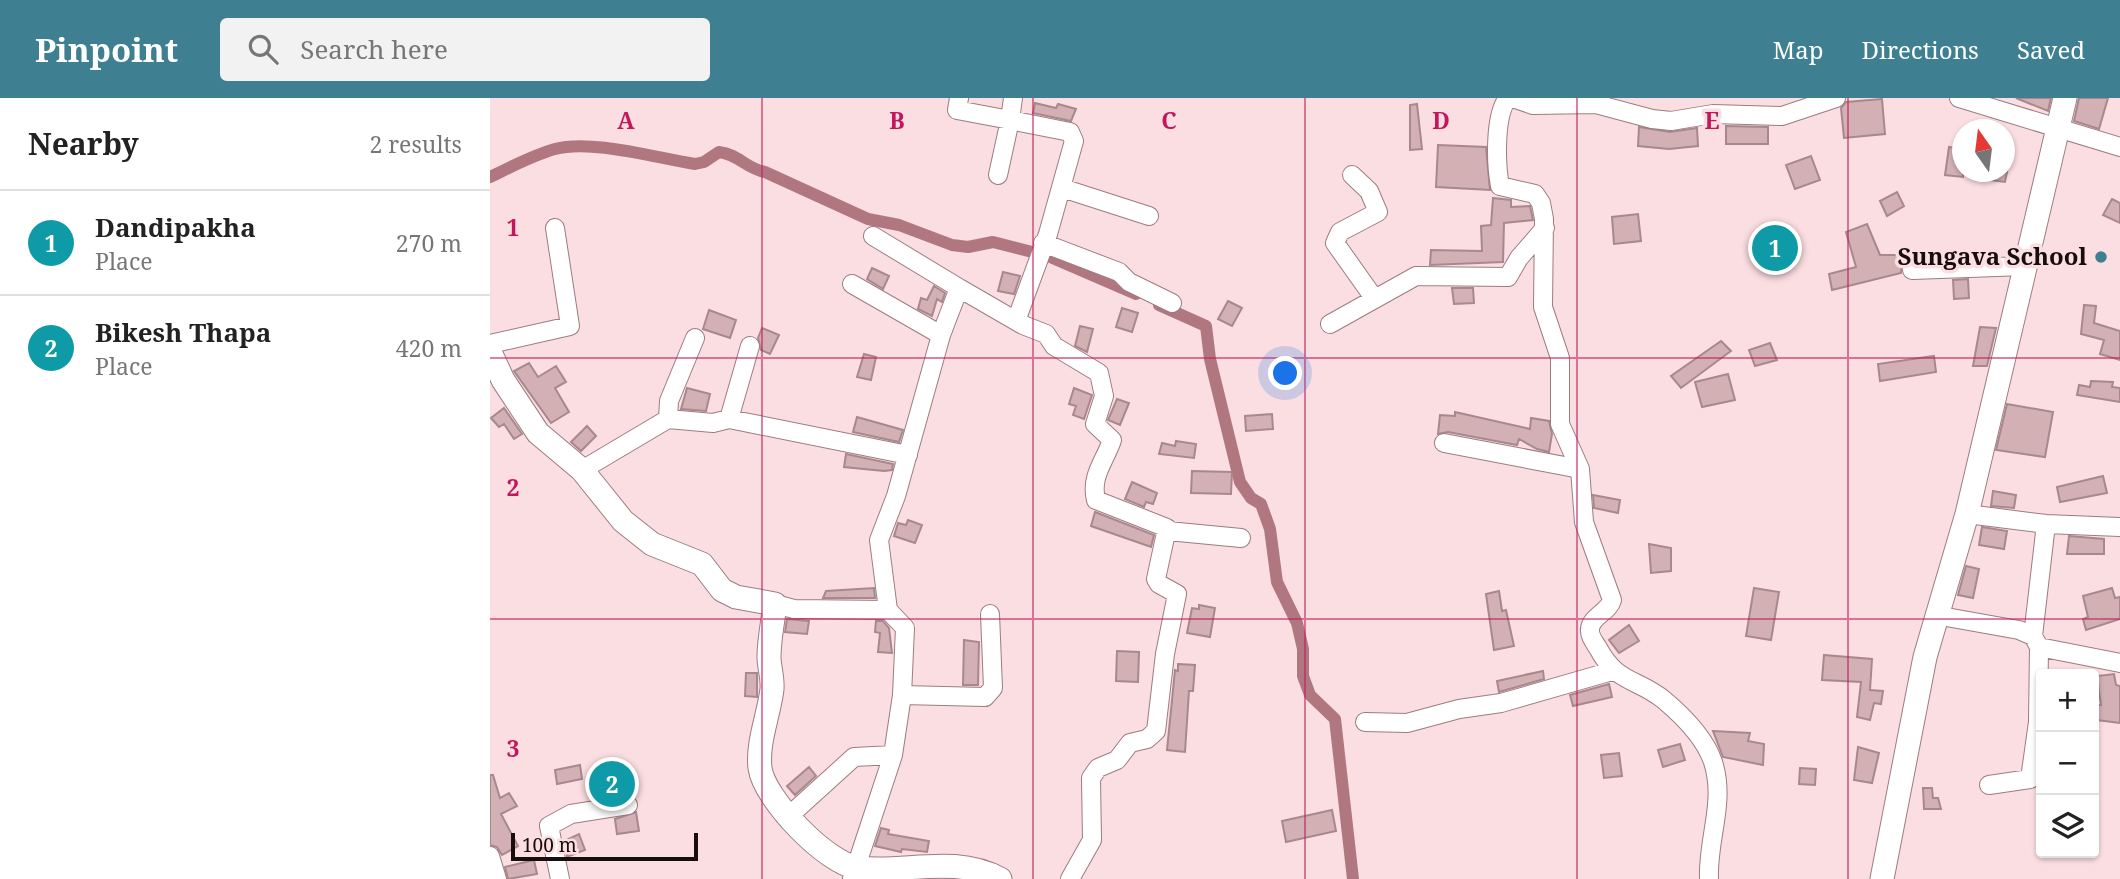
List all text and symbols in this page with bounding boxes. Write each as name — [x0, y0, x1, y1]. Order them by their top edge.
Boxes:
search box — [220, 18, 710, 81]
text: Pinpoint — [35, 27, 178, 72]
icon: search — [244, 30, 282, 68]
text: Search here — [300, 31, 448, 67]
text: Map — [1773, 33, 1824, 66]
text: Directions — [1862, 33, 1979, 66]
text: Saved — [2017, 33, 2085, 66]
text: A — [617, 104, 635, 136]
text: B — [889, 104, 905, 136]
text: C — [1161, 104, 1177, 136]
text: D — [1432, 104, 1450, 136]
text: E — [1704, 104, 1720, 136]
north arrow — [1952, 119, 2015, 182]
text: Nearby — [28, 123, 139, 164]
text: 2 results — [369, 128, 462, 160]
text: Dandipakha — [95, 209, 256, 245]
text: 1 — [507, 211, 520, 243]
pin: 1 — [1752, 222, 1798, 274]
text: 1 — [45, 227, 58, 259]
text: 270 m — [396, 227, 462, 259]
place label: Sungava School — [1898, 239, 2088, 272]
text: Place — [95, 245, 153, 277]
marker: Sungava School — [2093, 249, 2109, 265]
text: Bikesh Thapa — [95, 314, 271, 350]
text: 2 — [45, 332, 58, 364]
text: 420 m — [396, 332, 462, 364]
text: Place — [95, 350, 153, 382]
your location — [1268, 356, 1302, 390]
text: 2 — [507, 471, 520, 503]
map controls — [2036, 669, 2099, 858]
button: + — [2036, 669, 2099, 732]
text: 3 — [507, 732, 520, 764]
button: − — [2036, 732, 2099, 795]
pin: 2 — [589, 758, 635, 810]
button: layers — [2036, 795, 2099, 858]
scale bar — [511, 830, 698, 862]
text: 100 m — [522, 832, 577, 858]

